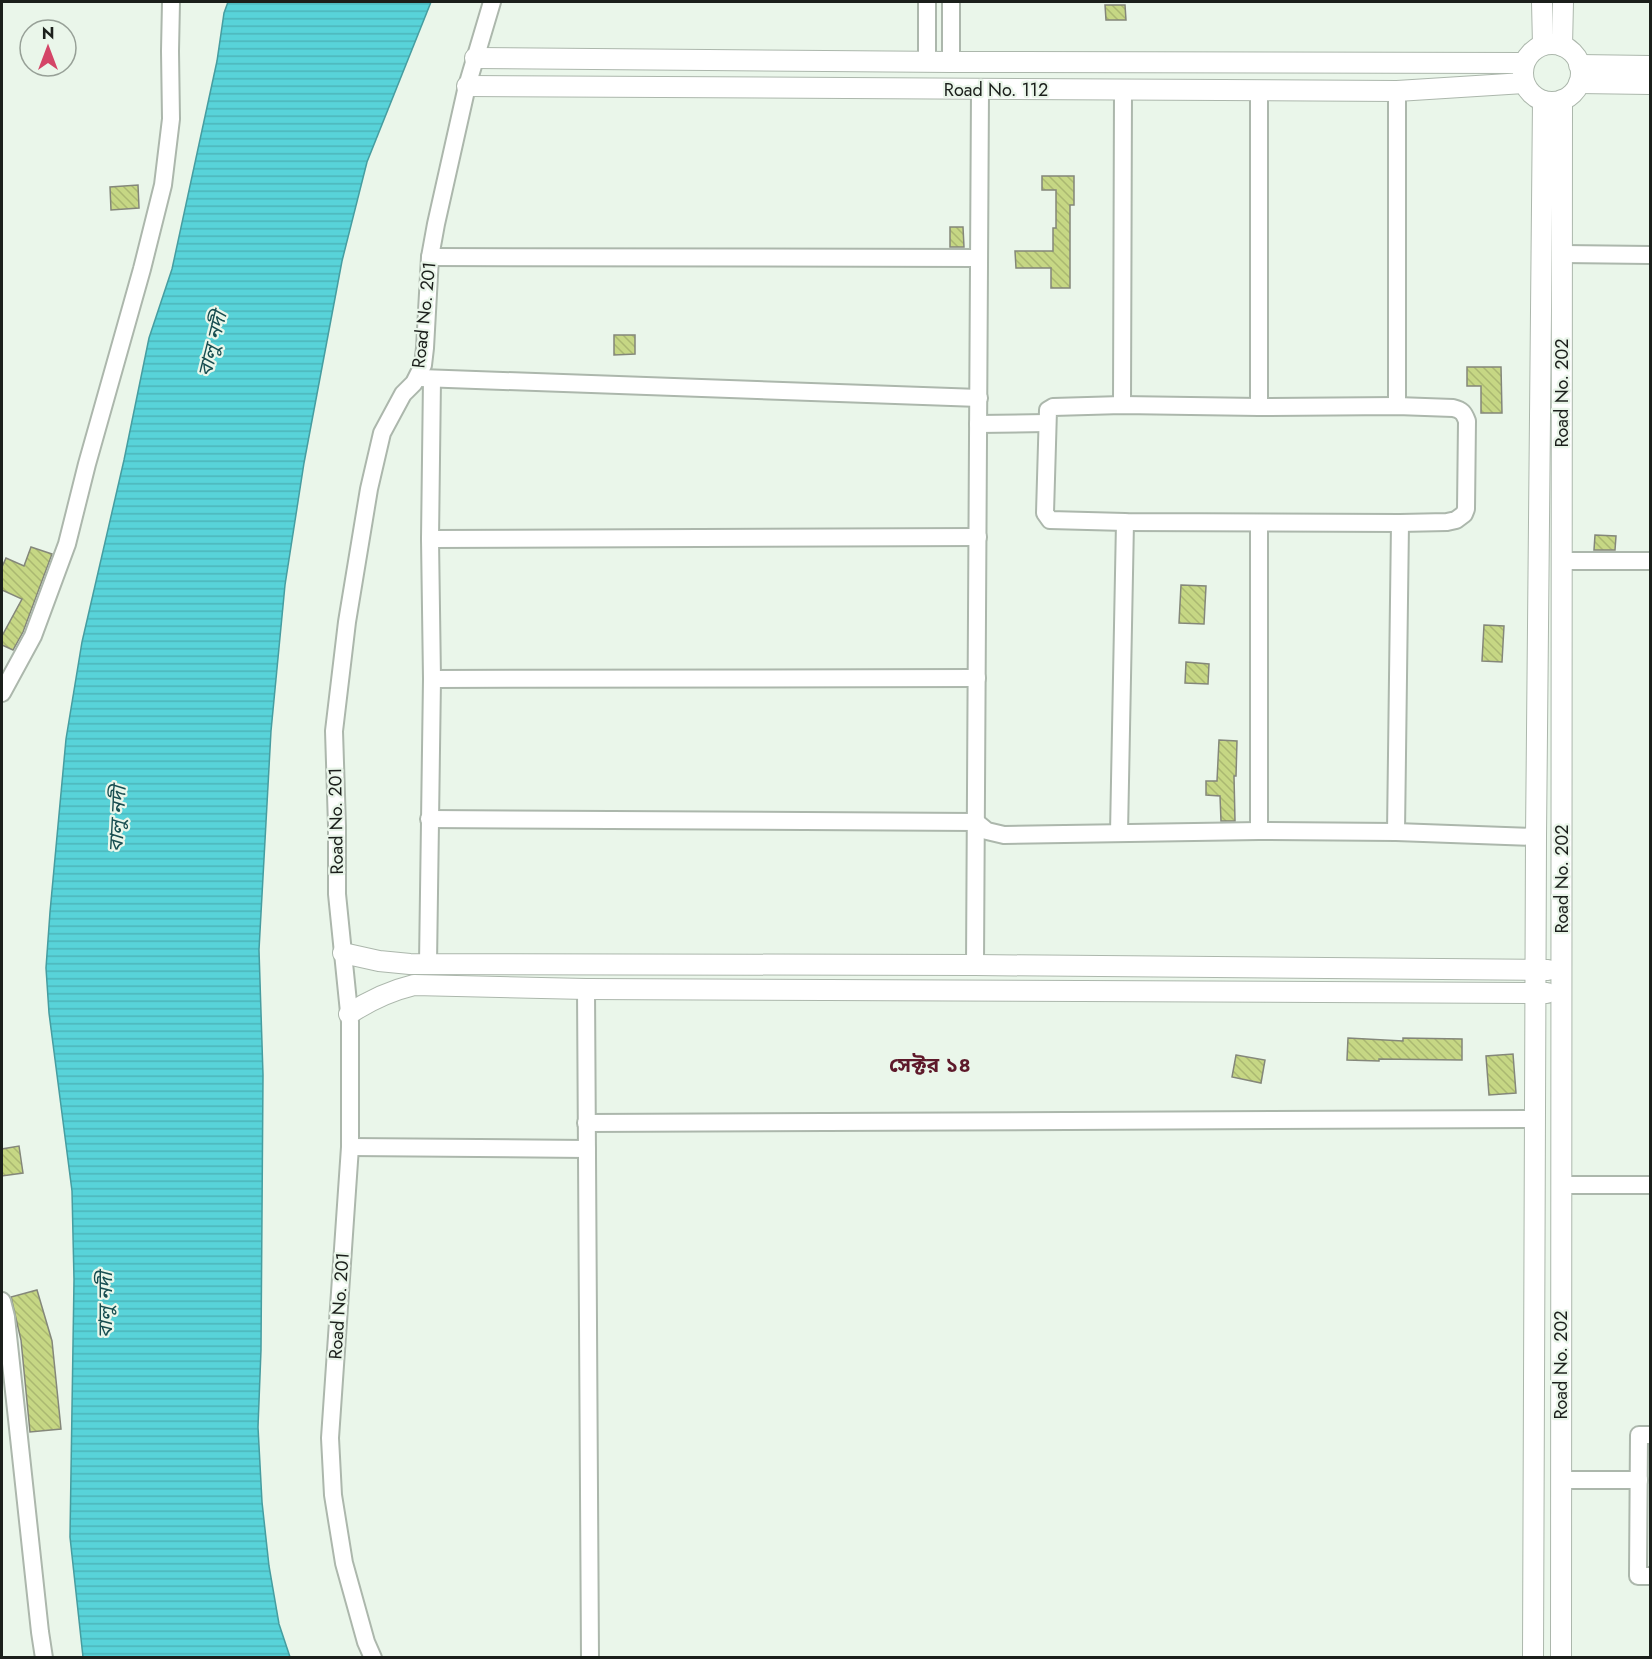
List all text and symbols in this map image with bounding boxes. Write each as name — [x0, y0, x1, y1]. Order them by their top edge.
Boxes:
north arrow — [18, 18, 78, 78]
text: N — [42, 22, 54, 45]
street label: Road No. 112 — [944, 77, 1048, 103]
street label: Road No. 201 — [405, 260, 443, 370]
water label: বালু নদী — [190, 305, 235, 380]
street label: Road No. 202 — [1549, 338, 1575, 448]
street label: Road No. 201 — [322, 767, 350, 875]
water label: বালু নদী — [101, 781, 134, 853]
street label: Road No. 202 — [1549, 824, 1575, 934]
district label: সেক্টর ১৪ — [889, 1050, 971, 1080]
street label: Road No. 201 — [322, 1252, 356, 1360]
water label: বালু নদী — [91, 1268, 120, 1338]
street label: Road No. 202 — [1548, 1310, 1574, 1420]

